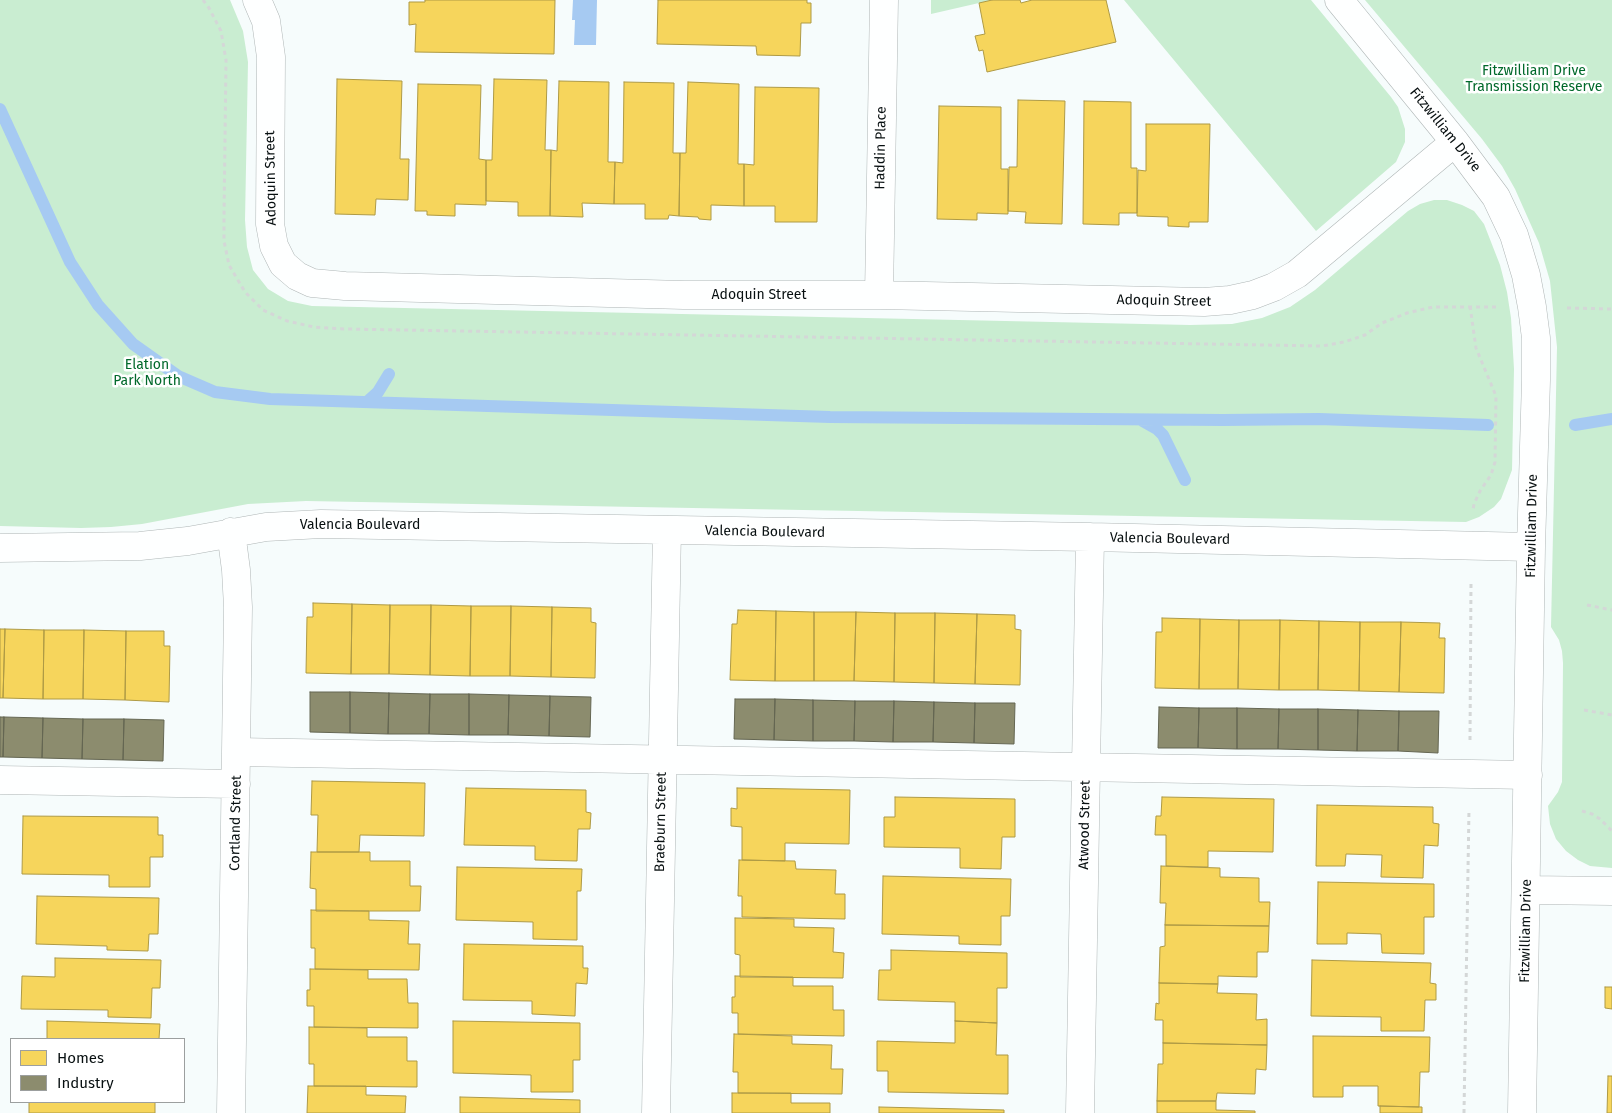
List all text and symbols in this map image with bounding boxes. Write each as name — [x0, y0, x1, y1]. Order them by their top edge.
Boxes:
park label: Fitzwilliam Drive Transmission Reserve — [1466, 63, 1602, 95]
street label: Fitzwilliam Drive — [1406, 84, 1484, 176]
street label: Haddin Place — [872, 106, 890, 190]
street label: Adoquin Street — [262, 130, 280, 226]
street label: Adoquin Street — [712, 287, 806, 303]
street label: Adoquin Street — [1116, 292, 1212, 310]
park label: Elation Park North — [113, 357, 181, 390]
street label: Fitzwilliam Drive — [1523, 474, 1541, 578]
street label: Valencia Boulevard — [300, 517, 420, 533]
street label: Valencia Boulevard — [705, 523, 825, 541]
street label: Valencia Boulevard — [1110, 530, 1230, 548]
street label: Braeburn Street — [652, 772, 670, 872]
street label: Cortland Street — [227, 775, 245, 871]
street label: Atwood Street — [1076, 780, 1094, 870]
street label: Fitzwilliam Drive — [1517, 879, 1535, 983]
legend — [10, 1038, 185, 1103]
text: Homes — [57, 1049, 104, 1067]
text: Industry — [57, 1074, 114, 1092]

